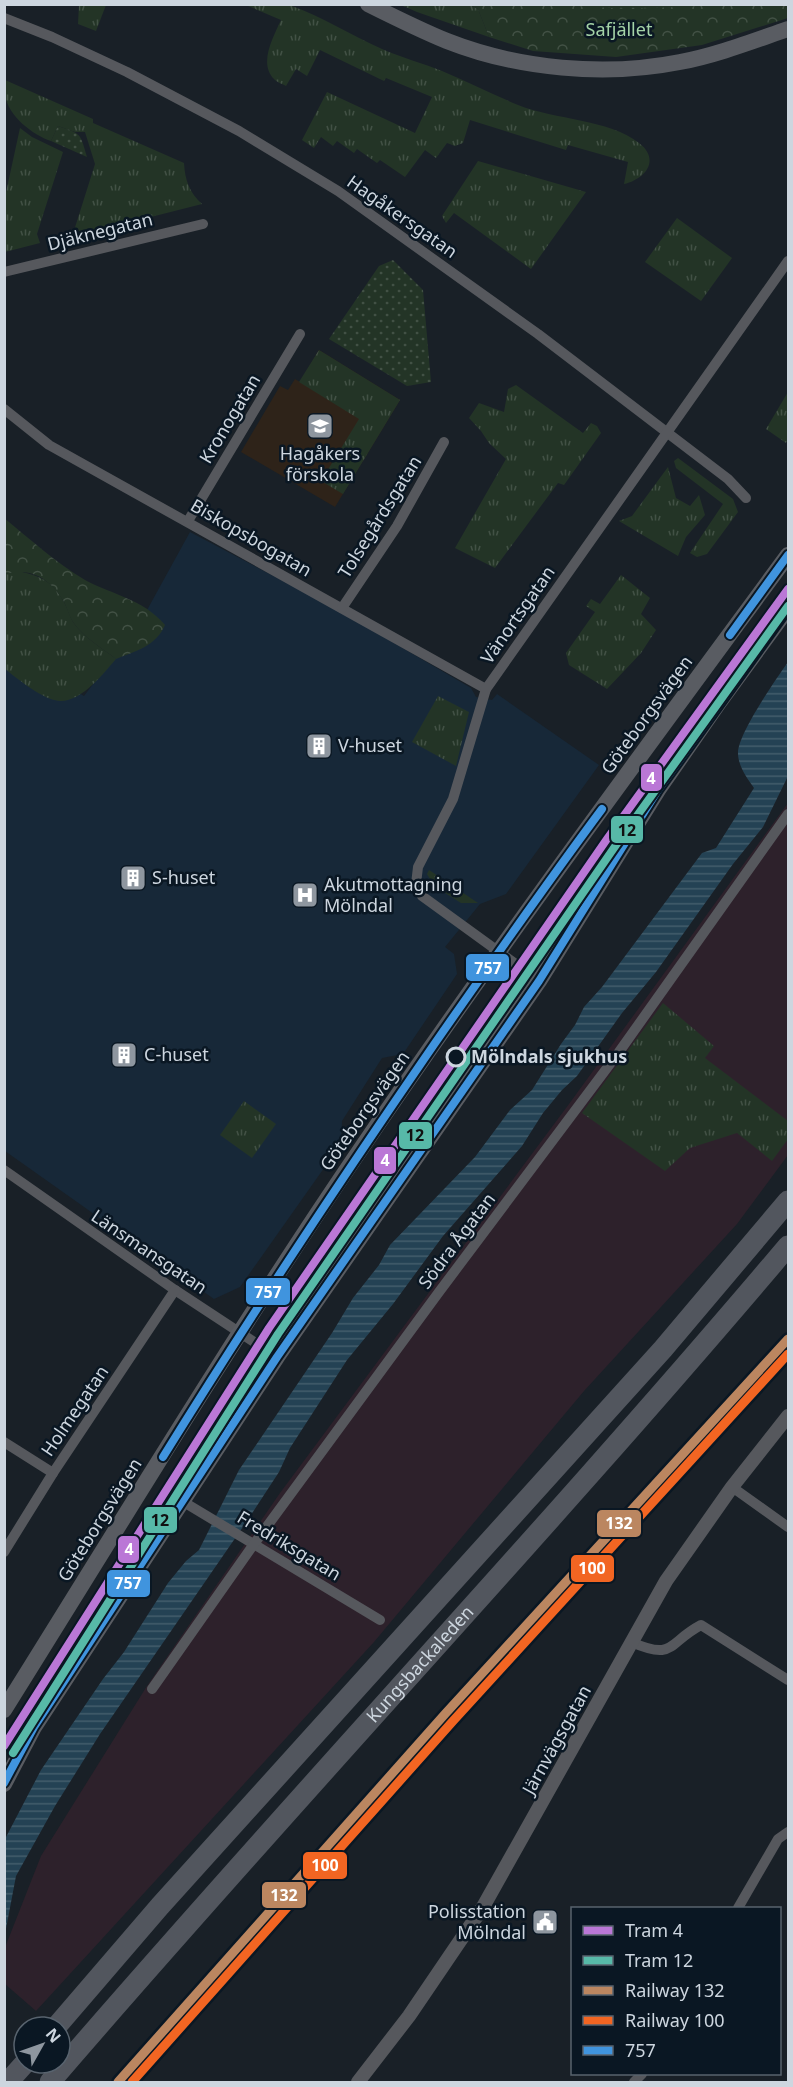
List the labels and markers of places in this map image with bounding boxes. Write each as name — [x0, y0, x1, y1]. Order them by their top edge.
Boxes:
school or university icon: Hagåkers förskola — [305, 411, 335, 441]
place label: Hagåkers förskola — [280, 441, 360, 486]
building icon: V-huset — [304, 731, 334, 761]
place label: V-huset — [338, 733, 403, 757]
building icon: S-huset — [118, 863, 148, 893]
place label: S-huset — [152, 865, 216, 889]
place label: Akutmottagning Mölndal — [324, 872, 463, 917]
hospital icon: Akutmottagning Mölndal — [290, 880, 320, 910]
building icon: C-huset — [109, 1040, 139, 1070]
place label: C-huset — [144, 1042, 209, 1066]
place label: Mölndals sjukhus — [471, 1044, 627, 1068]
marker: Mölndals sjukhus — [446, 1047, 466, 1067]
place label: Polisstation Mölndal — [428, 1899, 526, 1944]
public building icon: Polisstation Mölndal — [530, 1907, 560, 1937]

